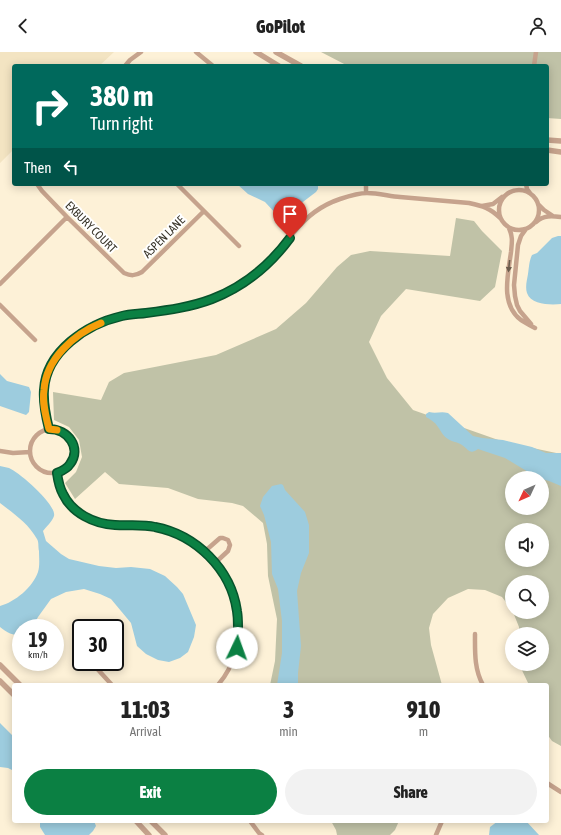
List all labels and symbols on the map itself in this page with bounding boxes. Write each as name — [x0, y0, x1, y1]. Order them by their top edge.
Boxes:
pin — [273, 197, 307, 238]
street label: EXBURY COURT — [62, 198, 120, 256]
street label: ASPEN LANE — [140, 213, 188, 261]
one-way arrow — [506, 260, 512, 272]
north arrow — [505, 471, 549, 515]
speed limit sign: 30 — [72, 619, 124, 671]
position arrow — [216, 627, 258, 669]

